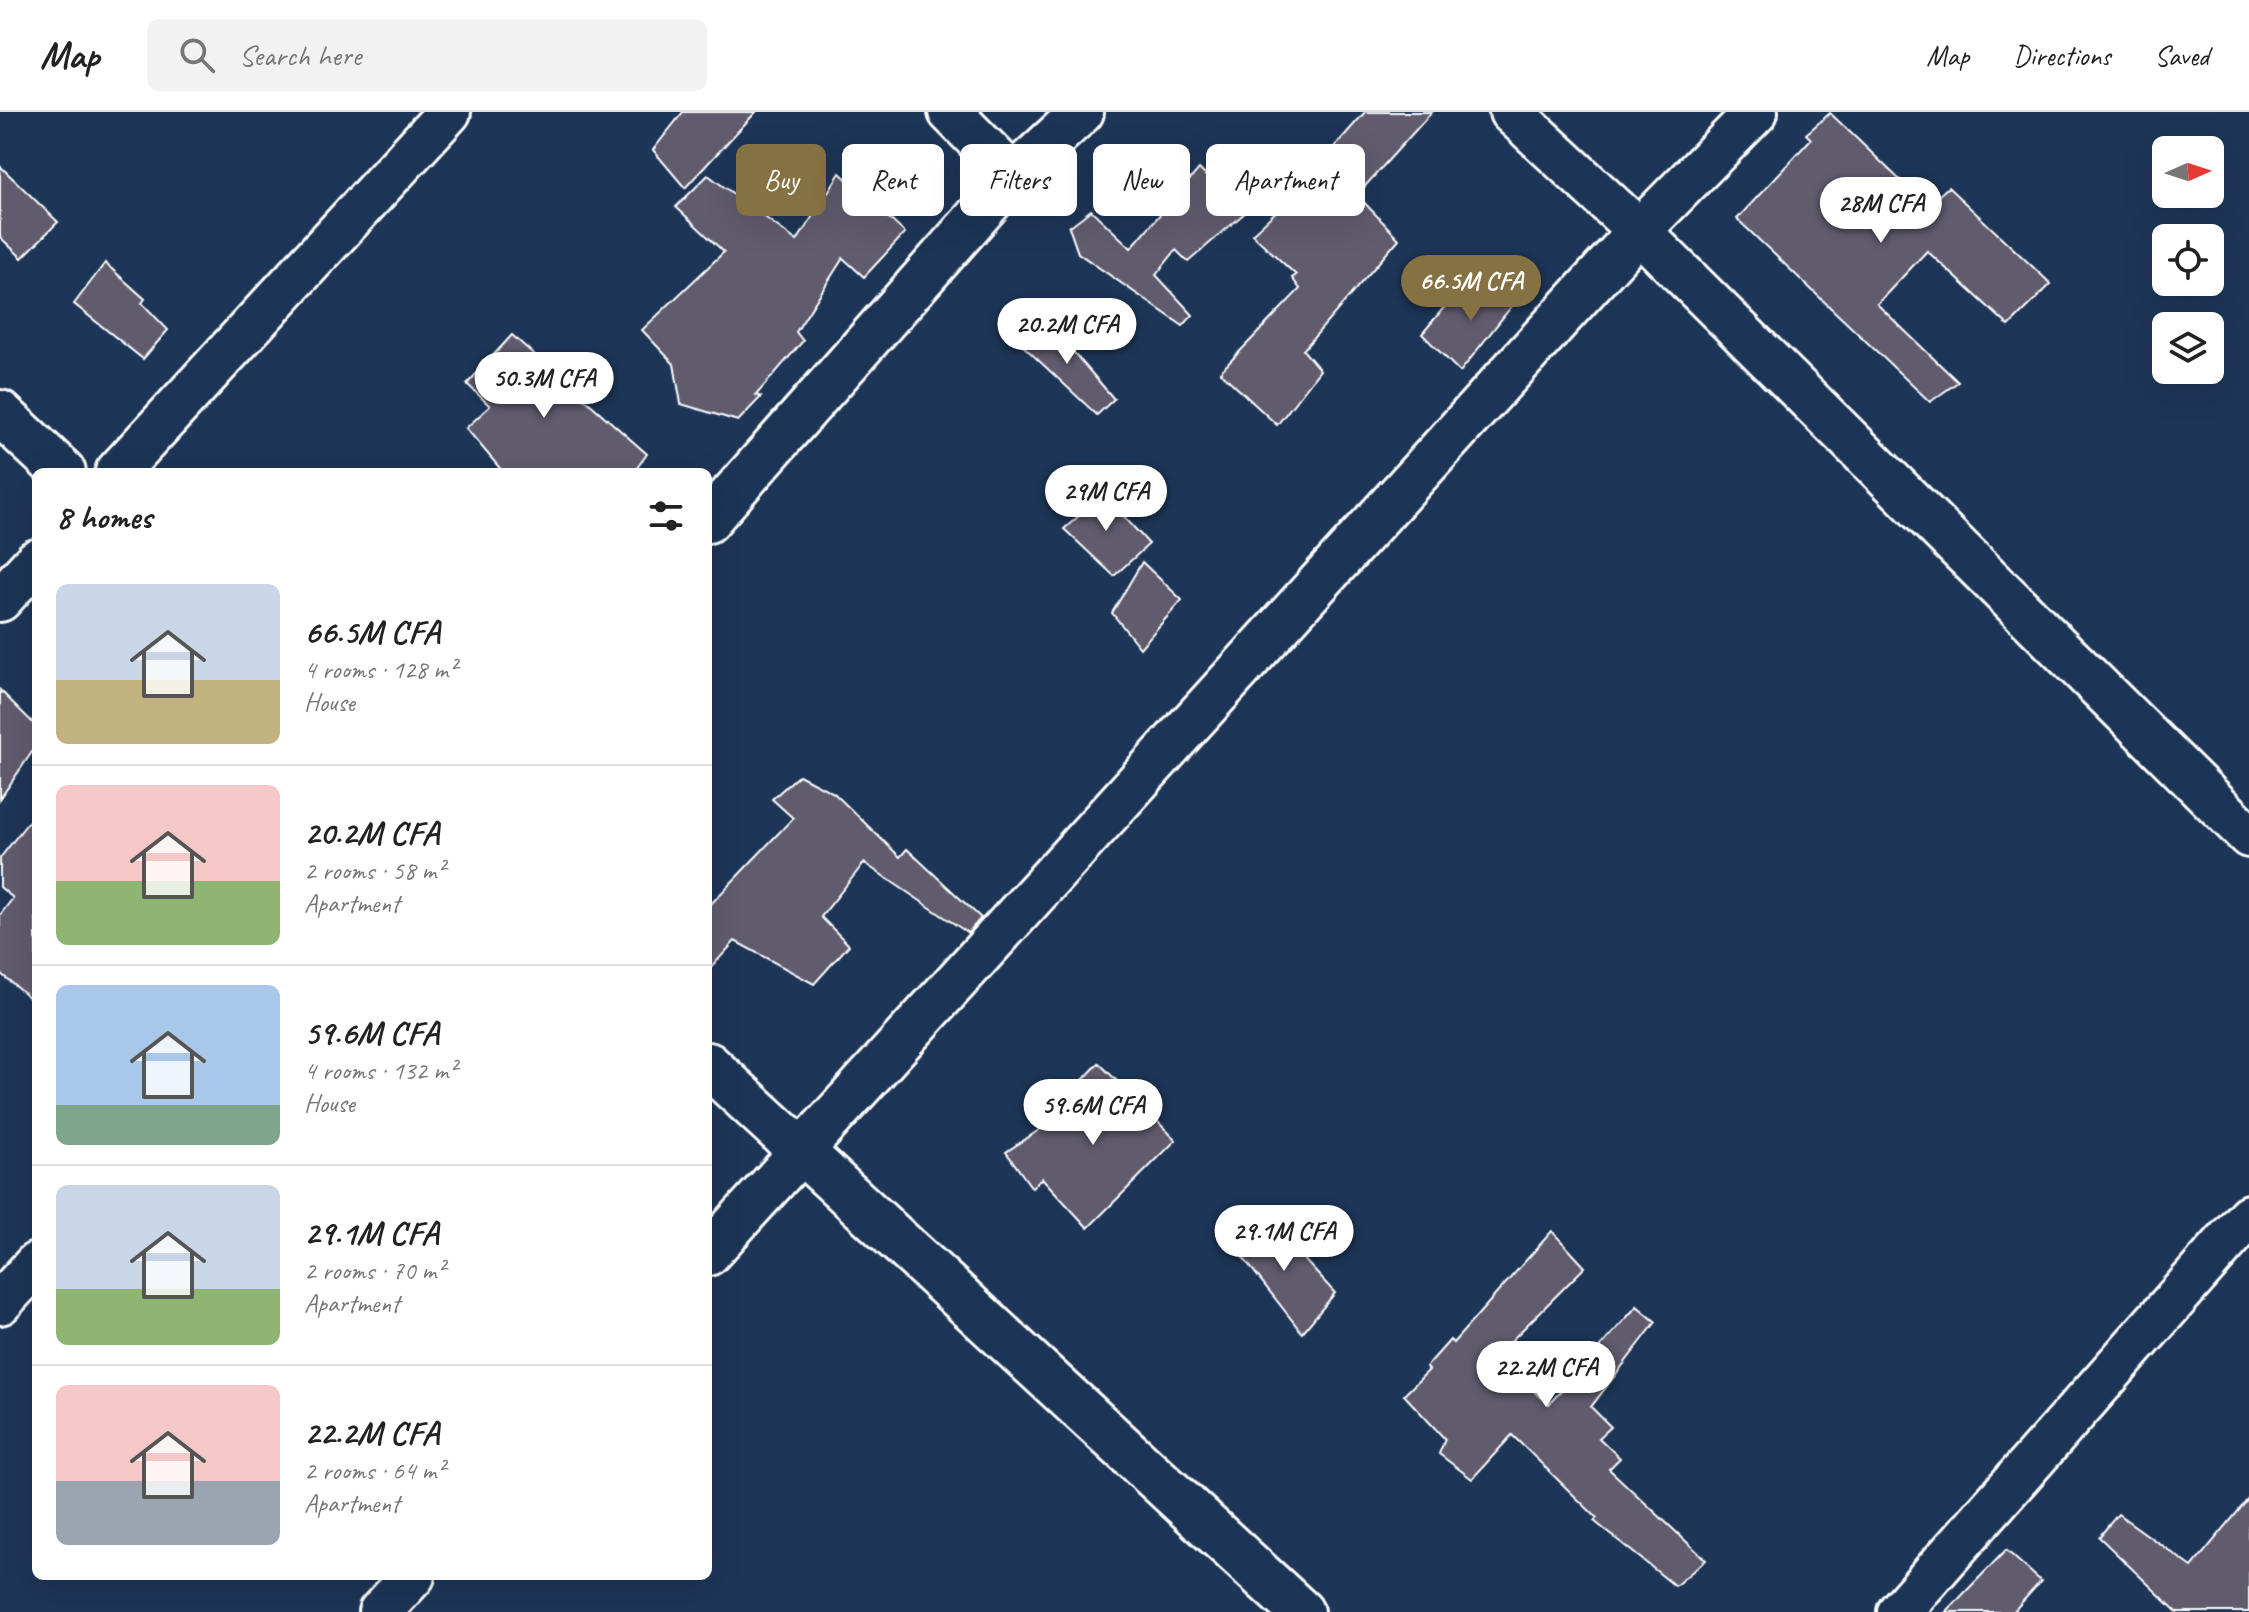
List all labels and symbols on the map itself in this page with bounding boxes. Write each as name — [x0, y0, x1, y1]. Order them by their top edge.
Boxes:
north arrow — [2152, 136, 2224, 208]
pin: 28M CFA — [1807, 177, 1955, 245]
pin: 66.5M CFA — [1379, 255, 1563, 323]
pin: 20.2M CFA — [975, 298, 1159, 366]
pin: 50.3M CFA — [452, 352, 636, 420]
pin: 29M CFA — [1032, 465, 1180, 533]
pin: 59.6M CFA — [1001, 1079, 1185, 1147]
pin: 29.1M CFA — [1192, 1205, 1376, 1273]
pin: 22.2M CFA — [1454, 1341, 1638, 1409]

